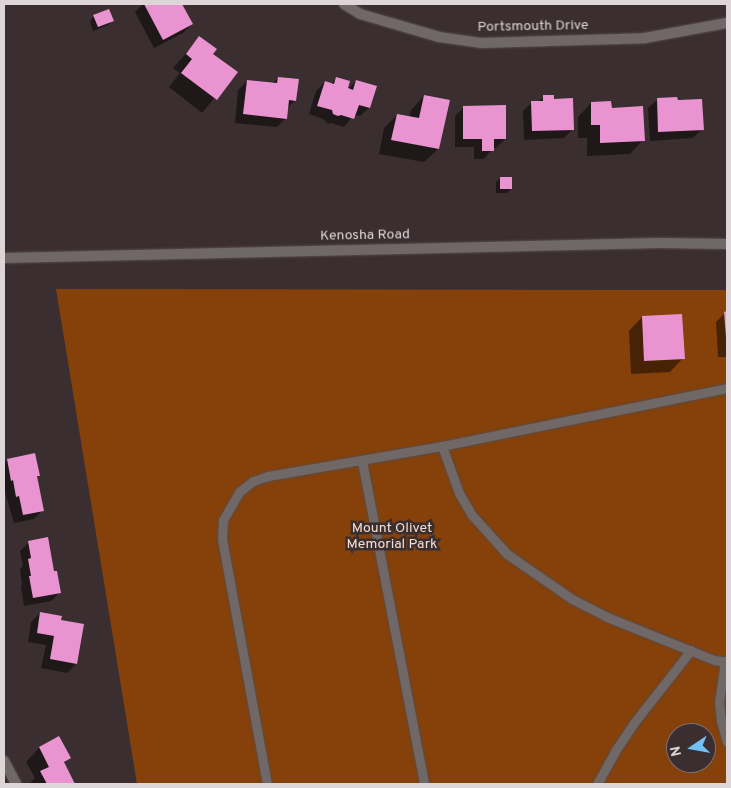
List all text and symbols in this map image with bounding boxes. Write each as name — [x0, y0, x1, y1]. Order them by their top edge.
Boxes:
street label: Portsmouth Drive — [477, 18, 589, 36]
street label: Kenosha Road — [320, 227, 410, 245]
park label: Mount Olivet Memorial Park — [347, 521, 437, 554]
north arrow — [666, 723, 716, 773]
text: N — [667, 744, 686, 758]

